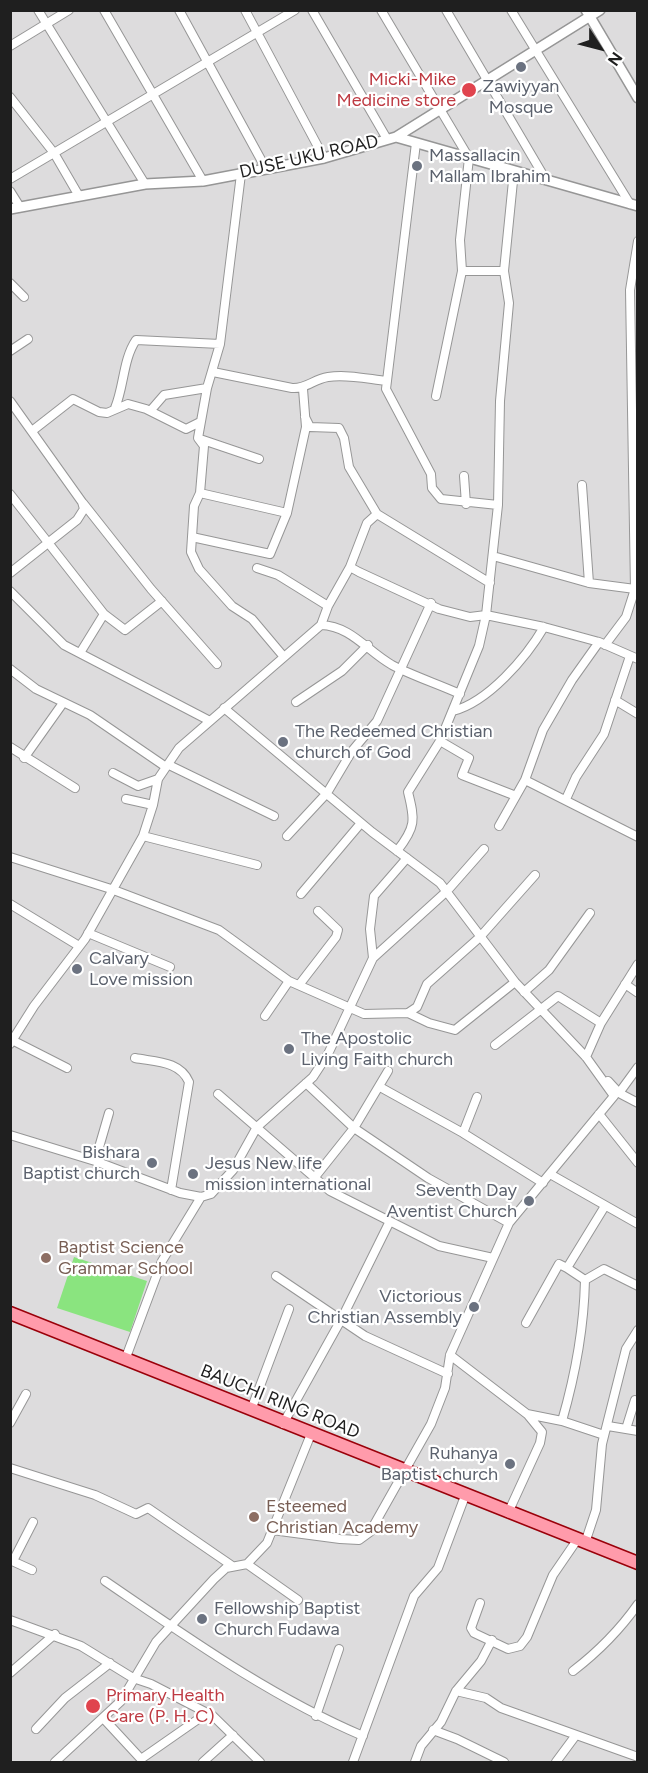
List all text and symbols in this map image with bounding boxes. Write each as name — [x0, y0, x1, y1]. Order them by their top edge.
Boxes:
north arrow — [570, 18, 630, 78]
text: N — [604, 48, 626, 69]
marker: Zawiyyan Mosque — [514, 60, 528, 74]
place label: Micki-Mike Medicine store — [336, 69, 456, 112]
place label: Zawiyyan Mosque — [483, 76, 559, 118]
marker: Micki-Mike Medicine store — [460, 81, 478, 99]
street label: DUSE UKU ROAD — [237, 131, 381, 183]
place label: Massallacin Mallam Ibrahim — [429, 145, 550, 188]
marker: Massallacin Mallam Ibrahim — [410, 159, 424, 173]
place label: The Redeemed Christian church of God — [295, 721, 493, 764]
marker: The Redeemed Christian church of God — [276, 735, 290, 749]
place label: Calvary Love mission — [89, 948, 193, 990]
marker: Calvary Love mission — [70, 962, 84, 976]
place label: The Apostolic Living Faith church — [301, 1028, 453, 1070]
marker: The Apostolic Living Faith church — [282, 1042, 296, 1056]
place label: Bishara Baptist church — [23, 1142, 140, 1184]
place label: Jesus New life mission international — [205, 1153, 371, 1196]
marker: Bishara Baptist church — [145, 1156, 159, 1170]
marker: Jesus New life mission international — [186, 1167, 200, 1181]
place label: Seventh Day Aventist Church — [386, 1180, 517, 1222]
marker: Seventh Day Aventist Church — [522, 1194, 536, 1208]
place label: Baptist Science Grammar School — [58, 1237, 193, 1280]
marker: Baptist Science Grammar School — [39, 1251, 53, 1265]
place label: Victorious Christian Assembly — [308, 1286, 462, 1328]
marker: Victorious Christian Assembly — [467, 1300, 481, 1314]
street label: BAUCHI RING ROAD — [197, 1360, 363, 1444]
place label: Ruhanya Baptist church — [381, 1443, 498, 1486]
marker: Ruhanya Baptist church — [503, 1457, 517, 1471]
place label: Esteemed Christian Academy — [266, 1496, 418, 1538]
marker: Esteemed Christian Academy — [247, 1510, 261, 1524]
place label: Fellowship Baptist Church Fudawa — [214, 1598, 360, 1640]
marker: Fellowship Baptist Church Fudawa — [195, 1612, 209, 1626]
place label: Primary Health Care (P. H. C) — [106, 1685, 224, 1728]
marker: Primary Health Care (P. H. C) — [84, 1697, 102, 1715]

